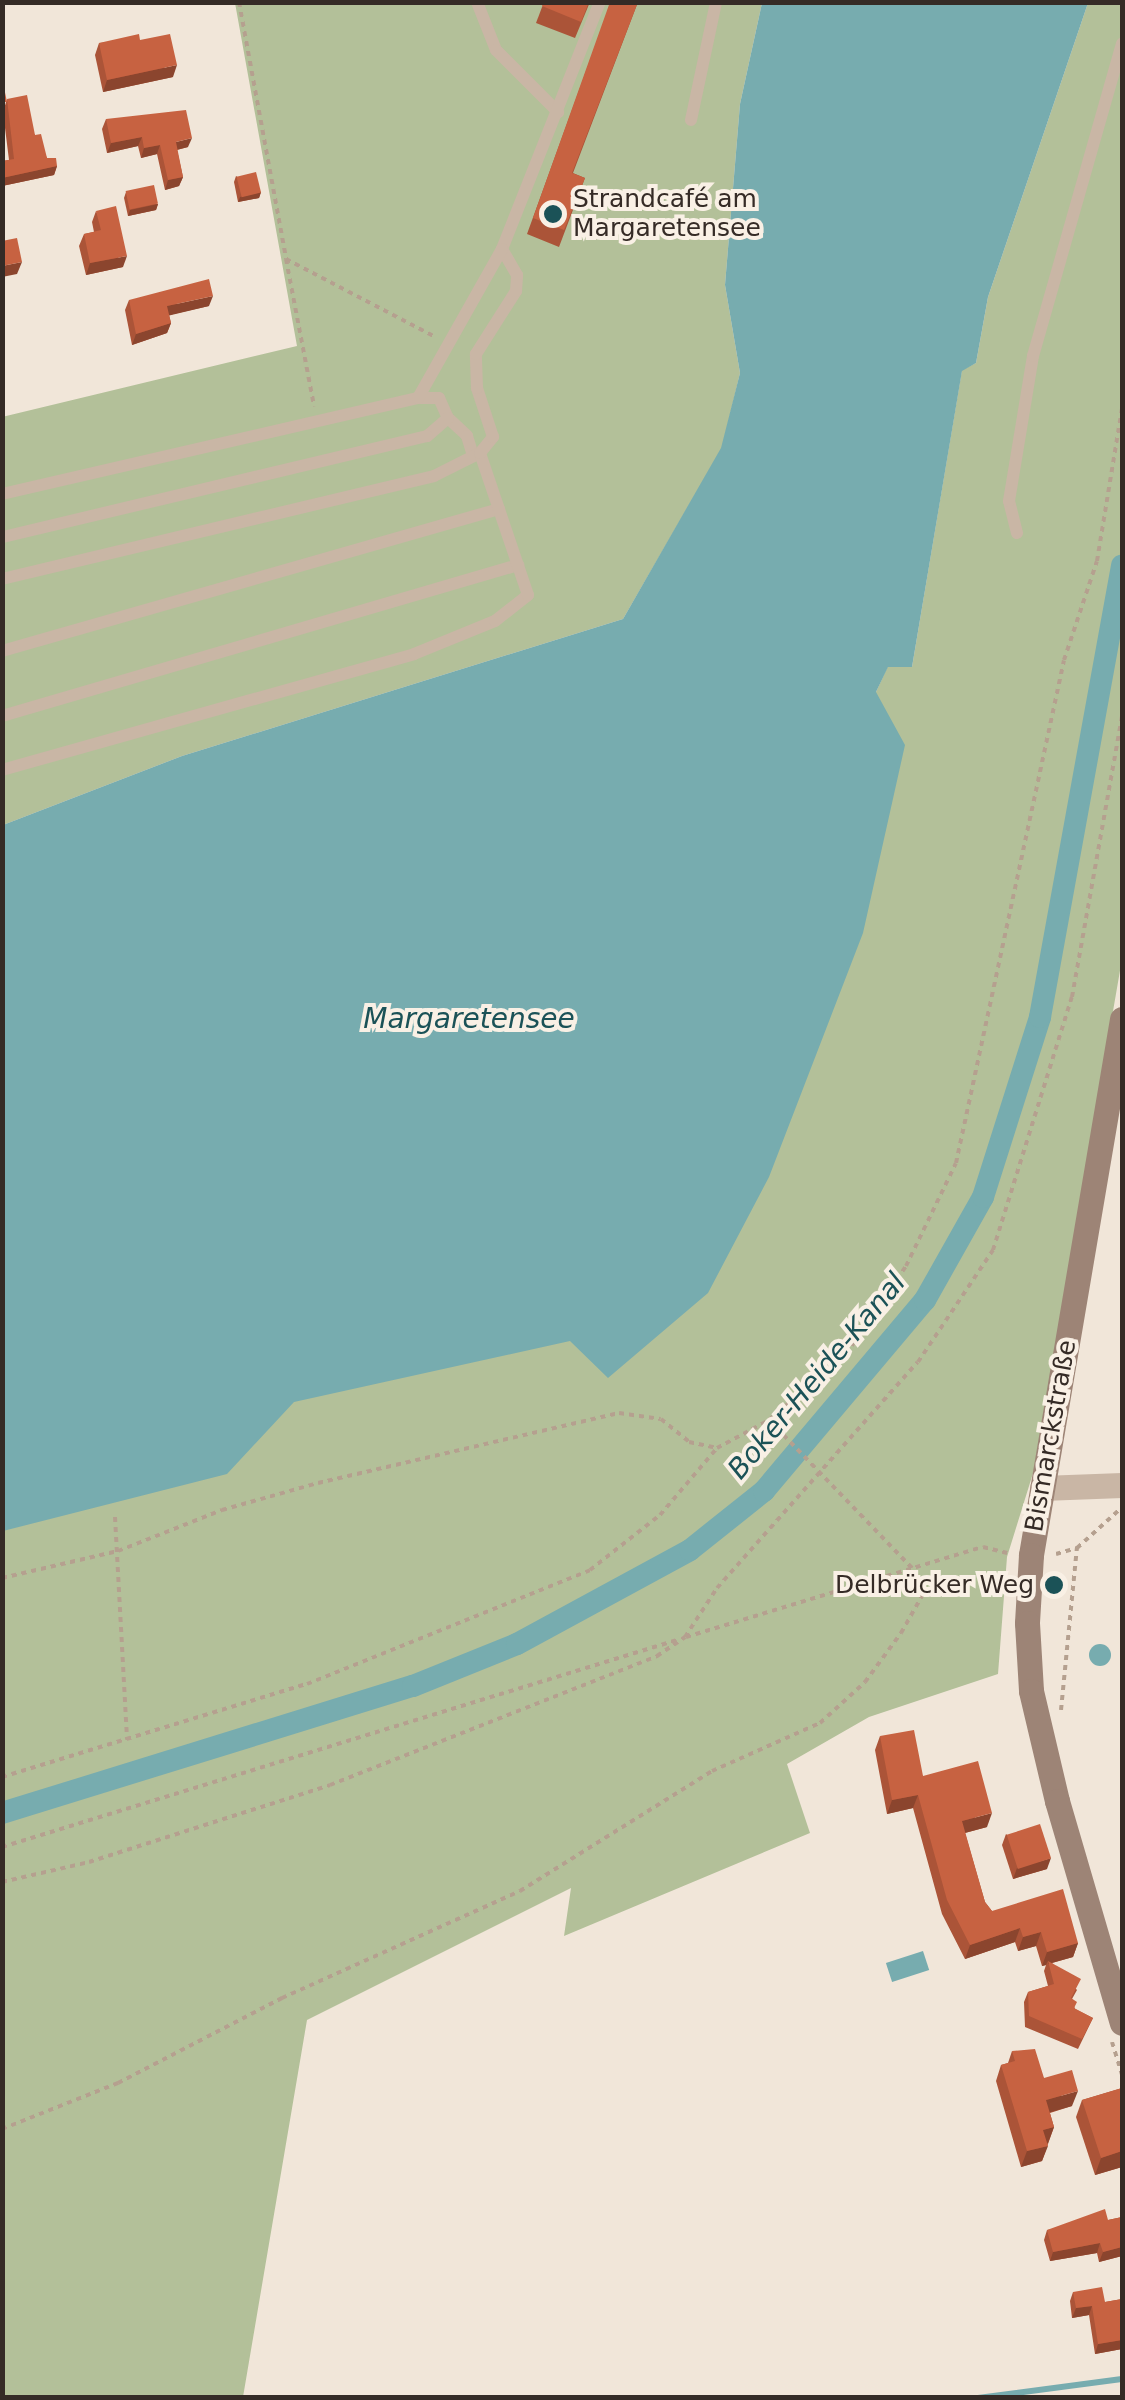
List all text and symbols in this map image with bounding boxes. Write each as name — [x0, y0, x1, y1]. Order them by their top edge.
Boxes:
place label: Strandcafé am Margaretensee — [573, 185, 761, 244]
marker: Strandcafé am Margaretensee — [542, 203, 564, 225]
water label: Margaretensee — [363, 1002, 575, 1036]
water label: Boker-Heide-Kanal — [721, 1266, 913, 1486]
street label: Bismarckstraße — [1019, 1338, 1083, 1534]
place label: Delbrücker Weg — [835, 1570, 1034, 1600]
marker: Delbrücker Weg — [1043, 1574, 1065, 1596]

